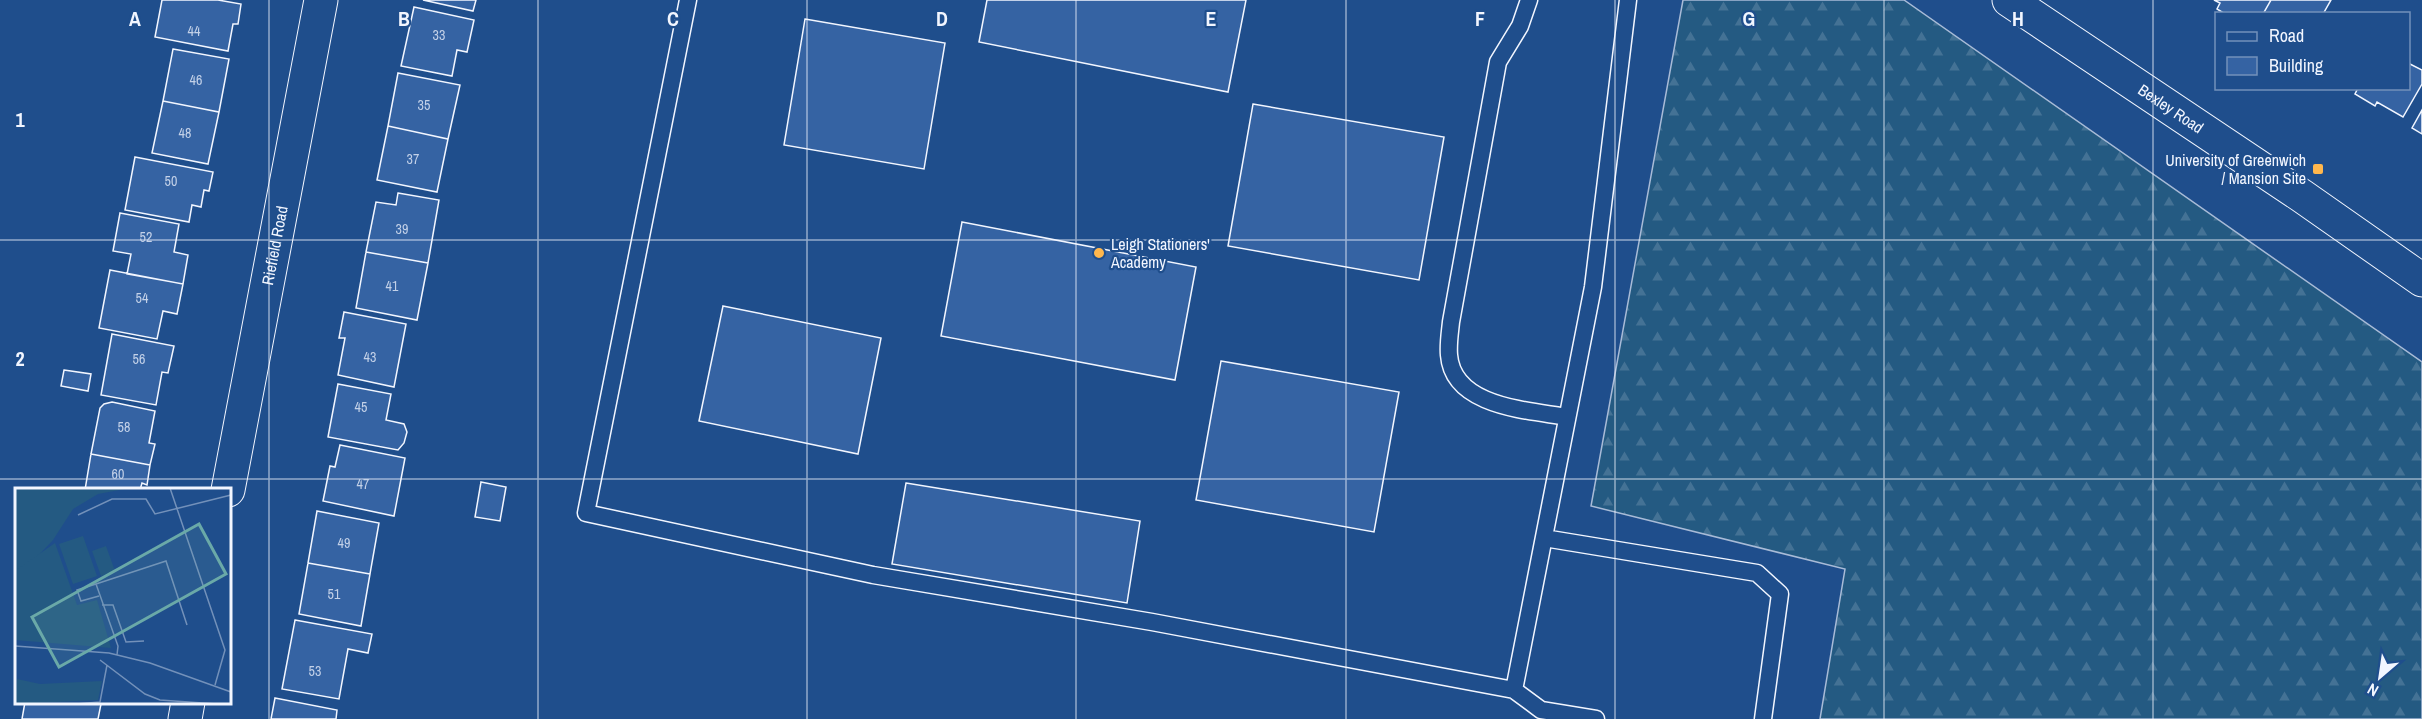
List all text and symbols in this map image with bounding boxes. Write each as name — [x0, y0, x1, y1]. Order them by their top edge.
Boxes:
text: A — [129, 5, 141, 32]
text: B — [398, 5, 410, 32]
text: C — [667, 5, 679, 32]
text: D — [936, 5, 948, 32]
text: E — [1206, 5, 1217, 32]
text: F — [1475, 5, 1485, 32]
text: G — [1743, 5, 1755, 32]
text: H — [2012, 5, 2024, 32]
legend — [2215, 12, 2410, 90]
house number: 44 — [188, 22, 201, 40]
text: Road — [2269, 23, 2304, 48]
house number: 33 — [433, 26, 445, 44]
text: Building — [2269, 53, 2324, 78]
house number: 46 — [190, 71, 202, 89]
street label: Bexley Road — [2134, 79, 2208, 138]
house number: 35 — [418, 96, 430, 114]
text: 1 — [15, 106, 25, 133]
house number: 48 — [179, 124, 191, 142]
place label: University of Greenwich / Mansion Site — [2165, 149, 2306, 189]
house number: 37 — [407, 150, 419, 168]
marker: University of Greenwich / Mansion Site — [2311, 162, 2325, 176]
house number: 50 — [165, 172, 177, 190]
street label: Riefield Road — [256, 204, 293, 287]
house number: 39 — [396, 220, 408, 238]
house number: 52 — [140, 228, 152, 246]
place label: Leigh Stationers' Academy — [1110, 233, 1210, 273]
marker: Leigh Stationers' Academy — [1092, 246, 1106, 260]
house number: 41 — [386, 277, 399, 295]
house number: 54 — [136, 289, 149, 307]
text: 2 — [15, 345, 25, 372]
house number: 43 — [364, 348, 376, 366]
house number: 56 — [133, 350, 145, 368]
house number: 45 — [355, 398, 367, 416]
house number: 58 — [118, 418, 130, 436]
house number: 60 — [112, 465, 124, 483]
house number: 47 — [357, 475, 369, 493]
inset map — [15, 488, 231, 704]
house number: 49 — [338, 534, 350, 552]
house number: 51 — [328, 585, 341, 603]
north arrow — [2350, 647, 2410, 707]
house number: 53 — [309, 662, 321, 680]
text: N — [2363, 678, 2382, 702]

